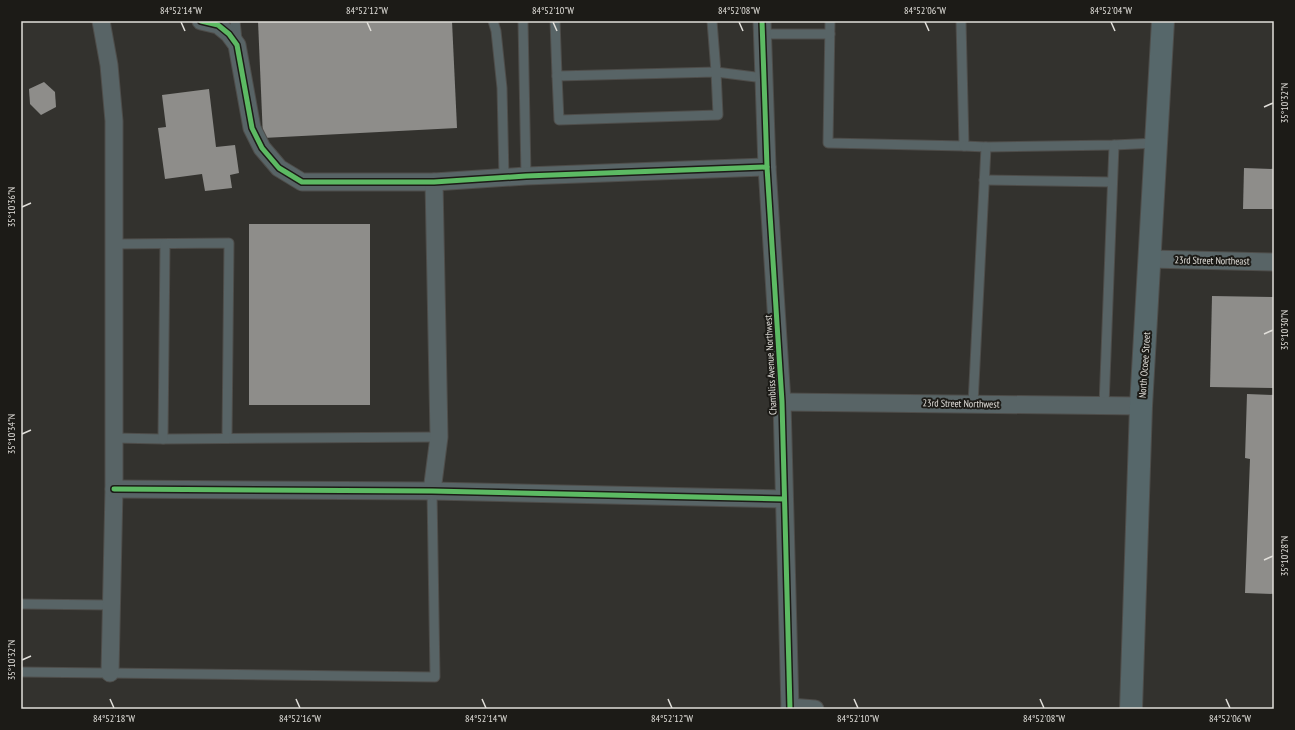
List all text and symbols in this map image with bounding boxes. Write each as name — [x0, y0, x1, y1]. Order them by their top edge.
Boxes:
text: 84°52'14"W — [160, 4, 202, 17]
text: 84°52'12"W — [346, 4, 388, 17]
text: 84°52'10"W — [532, 4, 574, 17]
text: 84°52'08"W — [718, 4, 760, 17]
text: 84°52'06"W — [904, 4, 946, 17]
text: 84°52'04"W — [1090, 4, 1132, 17]
text: 35°10'32"N — [1278, 83, 1291, 123]
text: 35°10'36"N — [5, 187, 18, 227]
street label: 23rd Street Northeast — [1174, 253, 1250, 268]
text: 35°10'30"N — [1278, 310, 1291, 350]
street label: Chambliss Avenue Northwest — [761, 314, 780, 415]
street label: North Ocoee Street — [1136, 331, 1153, 398]
street label: 23rd Street Northwest — [922, 396, 1000, 411]
text: 35°10'34"N — [5, 414, 18, 454]
text: 35°10'28"N — [1278, 536, 1291, 576]
text: 35°10'32"N — [5, 640, 18, 680]
text: 84°52'18"W — [93, 712, 135, 725]
text: 84°52'16"W — [279, 712, 321, 725]
text: 84°52'14"W — [465, 712, 507, 725]
text: 84°52'12"W — [651, 712, 693, 725]
text: 84°52'10"W — [837, 712, 879, 725]
text: 84°52'08"W — [1023, 712, 1065, 725]
text: 84°52'06"W — [1209, 712, 1251, 725]

